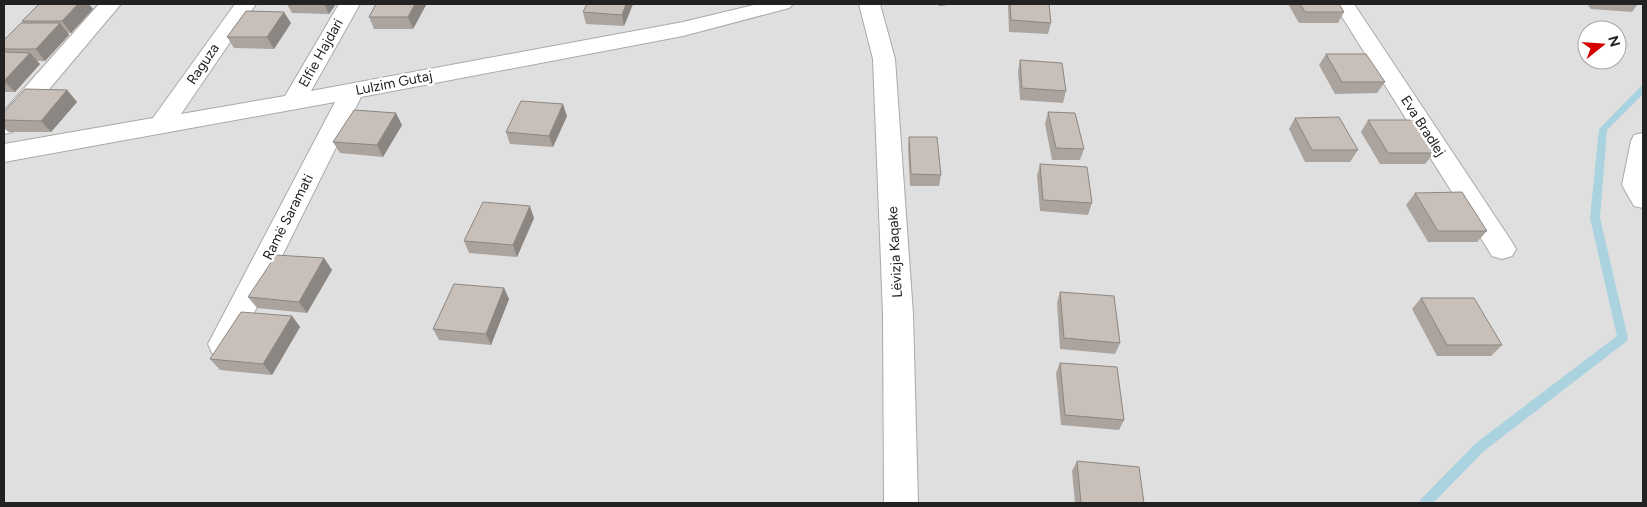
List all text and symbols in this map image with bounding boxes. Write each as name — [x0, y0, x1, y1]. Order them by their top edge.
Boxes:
street label: Elfie Hajdari — [295, 16, 347, 90]
north arrow — [1577, 20, 1627, 70]
text: N — [1604, 34, 1624, 49]
street label: Raguza — [183, 40, 223, 88]
street label: Lulzim Gutaj — [354, 67, 434, 99]
street label: Eva Bradlej — [1397, 92, 1449, 160]
street label: Ramë Saramati — [259, 171, 317, 263]
street label: Lëvizja Kaqake — [884, 205, 906, 298]

